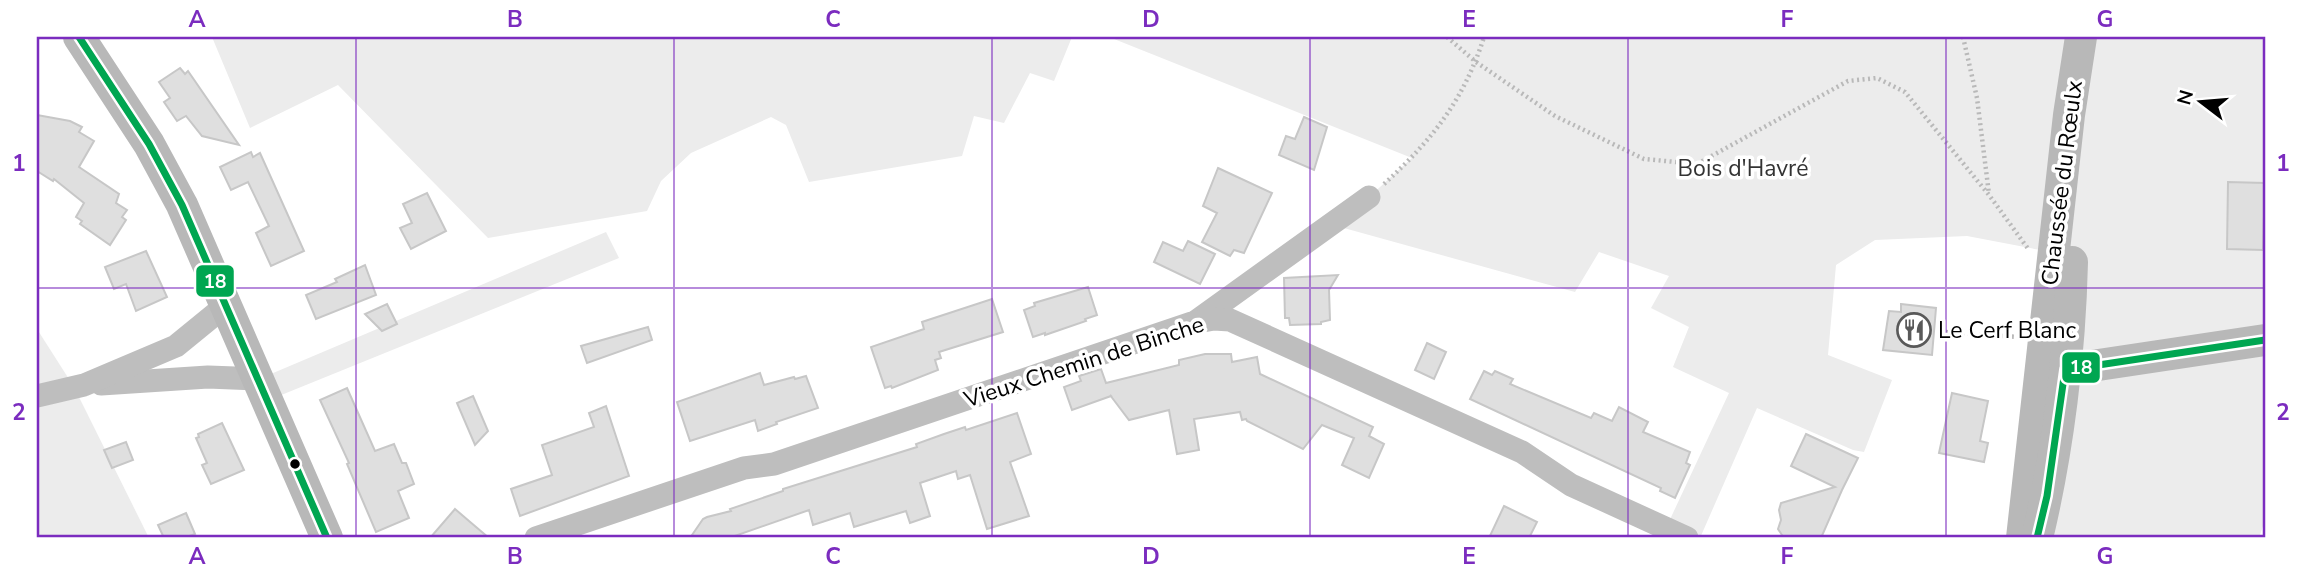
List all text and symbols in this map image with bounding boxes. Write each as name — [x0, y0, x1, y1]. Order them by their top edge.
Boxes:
text: A — [188, 4, 206, 35]
text: B — [507, 4, 523, 35]
text: C — [825, 4, 841, 35]
text: D — [1142, 4, 1160, 35]
text: E — [1462, 4, 1476, 35]
text: F — [1781, 4, 1794, 35]
text: G — [2097, 4, 2113, 35]
north arrow — [2166, 66, 2236, 136]
street label: Chaussée du Rœulx — [2034, 79, 2090, 287]
text: N — [2171, 87, 2200, 108]
text: 1 — [12, 148, 26, 179]
text: 1 — [2276, 148, 2290, 179]
park label: Bois d'Havré — [1678, 153, 1808, 184]
line badge: 18 — [195, 264, 235, 298]
text: 18 — [204, 269, 226, 295]
street label: Vieux Chemin de Binche — [959, 309, 1208, 416]
restaurant icon: Le Cerf Blanc — [1895, 311, 1933, 349]
place label: Le Cerf Blanc — [1938, 315, 2076, 346]
line badge: 18 — [2061, 351, 2101, 384]
text: 18 — [2070, 355, 2092, 381]
text: 2 — [12, 397, 26, 428]
text: 2 — [2276, 397, 2290, 428]
unlabelled marker — [288, 457, 302, 471]
text: A — [188, 541, 206, 572]
text: B — [507, 541, 523, 572]
text: C — [825, 541, 841, 572]
text: D — [1142, 541, 1160, 572]
text: E — [1462, 541, 1476, 572]
text: F — [1781, 541, 1794, 572]
text: G — [2097, 541, 2113, 572]

